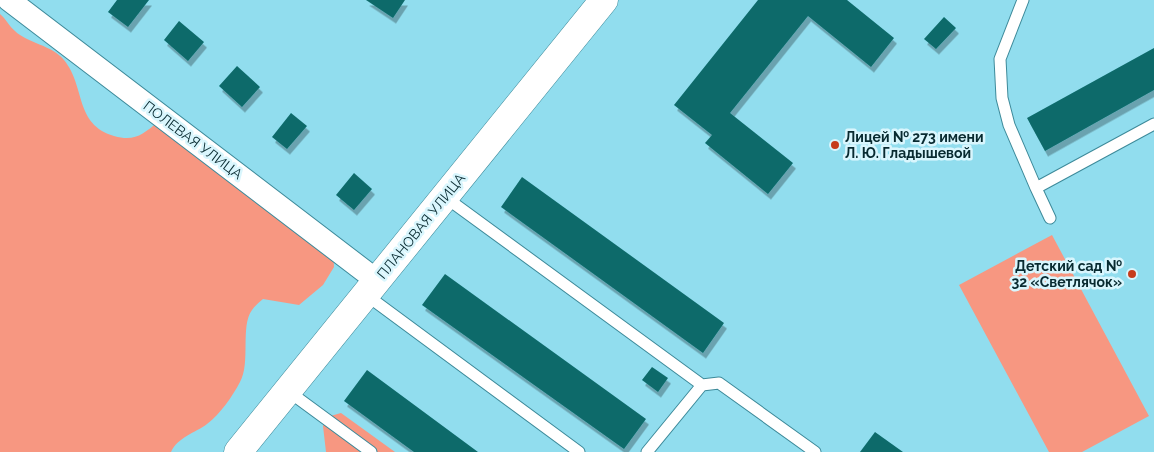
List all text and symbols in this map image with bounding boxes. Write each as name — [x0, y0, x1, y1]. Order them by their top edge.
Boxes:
street label: ПОЛЕВАЯ УЛИЦА — [140, 98, 246, 183]
place label: Лицей № 273 имени Л. Ю. Гладышевой — [845, 129, 984, 161]
marker: Лицей № 273 имени Л. Ю. Гладышевой — [829, 139, 841, 151]
street label: ПЛАНОВАЯ УЛИЦА — [374, 170, 469, 282]
place label: Детский сад № 32 «Светлячок» — [1012, 258, 1122, 290]
marker: Детский сад № 32 «Светлячок» — [1126, 268, 1138, 280]

